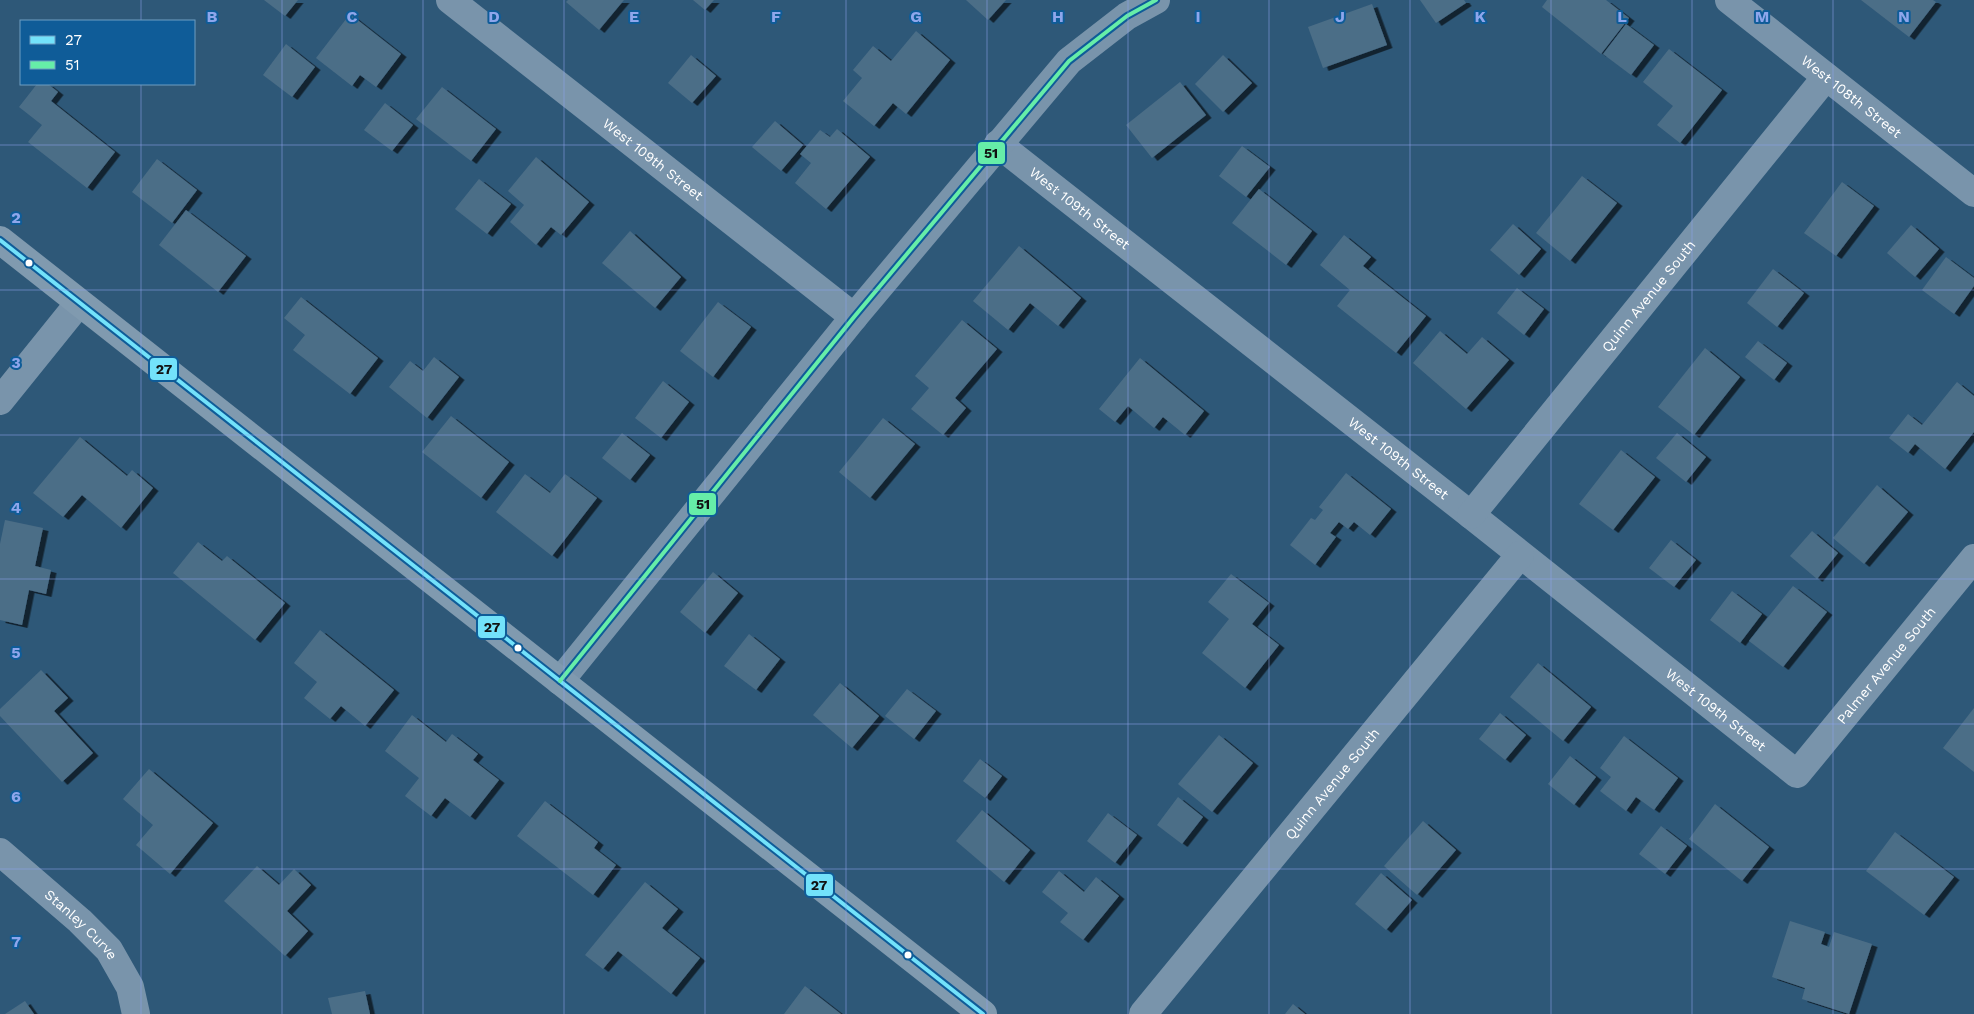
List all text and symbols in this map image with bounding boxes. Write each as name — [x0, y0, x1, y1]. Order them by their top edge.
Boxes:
text: B — [207, 7, 218, 26]
text: C — [347, 7, 358, 26]
text: D — [488, 7, 500, 26]
text: E — [629, 7, 639, 26]
text: F — [771, 7, 781, 26]
text: G — [910, 7, 922, 26]
text: H — [1052, 7, 1064, 26]
text: I — [1195, 7, 1201, 26]
text: J — [1335, 7, 1345, 26]
text: K — [1474, 7, 1486, 26]
text: L — [1617, 7, 1627, 26]
text: M — [1755, 7, 1769, 26]
text: N — [1898, 7, 1910, 26]
legend — [20, 20, 195, 85]
text: 27 — [65, 31, 82, 49]
street label: West 108th Street — [1798, 52, 1905, 141]
text: 51 — [65, 56, 80, 74]
street label: West 109th Street — [600, 115, 706, 204]
line badge: 51 — [977, 141, 1006, 165]
text: 51 — [984, 145, 998, 161]
street label: West 109th Street — [1026, 164, 1133, 253]
text: 2 — [11, 208, 21, 227]
street label: Quinn Avenue South — [1598, 237, 1699, 355]
unlabelled marker — [24, 258, 34, 268]
text: 3 — [11, 353, 21, 372]
line badge: 27 — [149, 357, 178, 381]
text: 27 — [156, 361, 173, 377]
street label: West 109th Street — [1345, 414, 1452, 503]
line badge: 51 — [688, 492, 717, 516]
text: 51 — [696, 496, 710, 512]
text: 4 — [11, 498, 21, 517]
street label: Palmer Avenue South — [1833, 604, 1939, 727]
line badge: 27 — [477, 615, 506, 639]
text: 27 — [484, 619, 501, 635]
text: 5 — [11, 643, 21, 662]
unlabelled marker — [513, 643, 523, 653]
street label: West 109th Street — [1663, 665, 1769, 754]
street label: Quinn Avenue South — [1282, 725, 1383, 843]
text: 6 — [11, 787, 21, 806]
line badge: 27 — [805, 873, 834, 897]
text: 27 — [811, 877, 828, 893]
street label: Stanley Curve — [42, 886, 121, 962]
text: 7 — [11, 932, 21, 951]
unlabelled marker — [903, 950, 913, 960]

